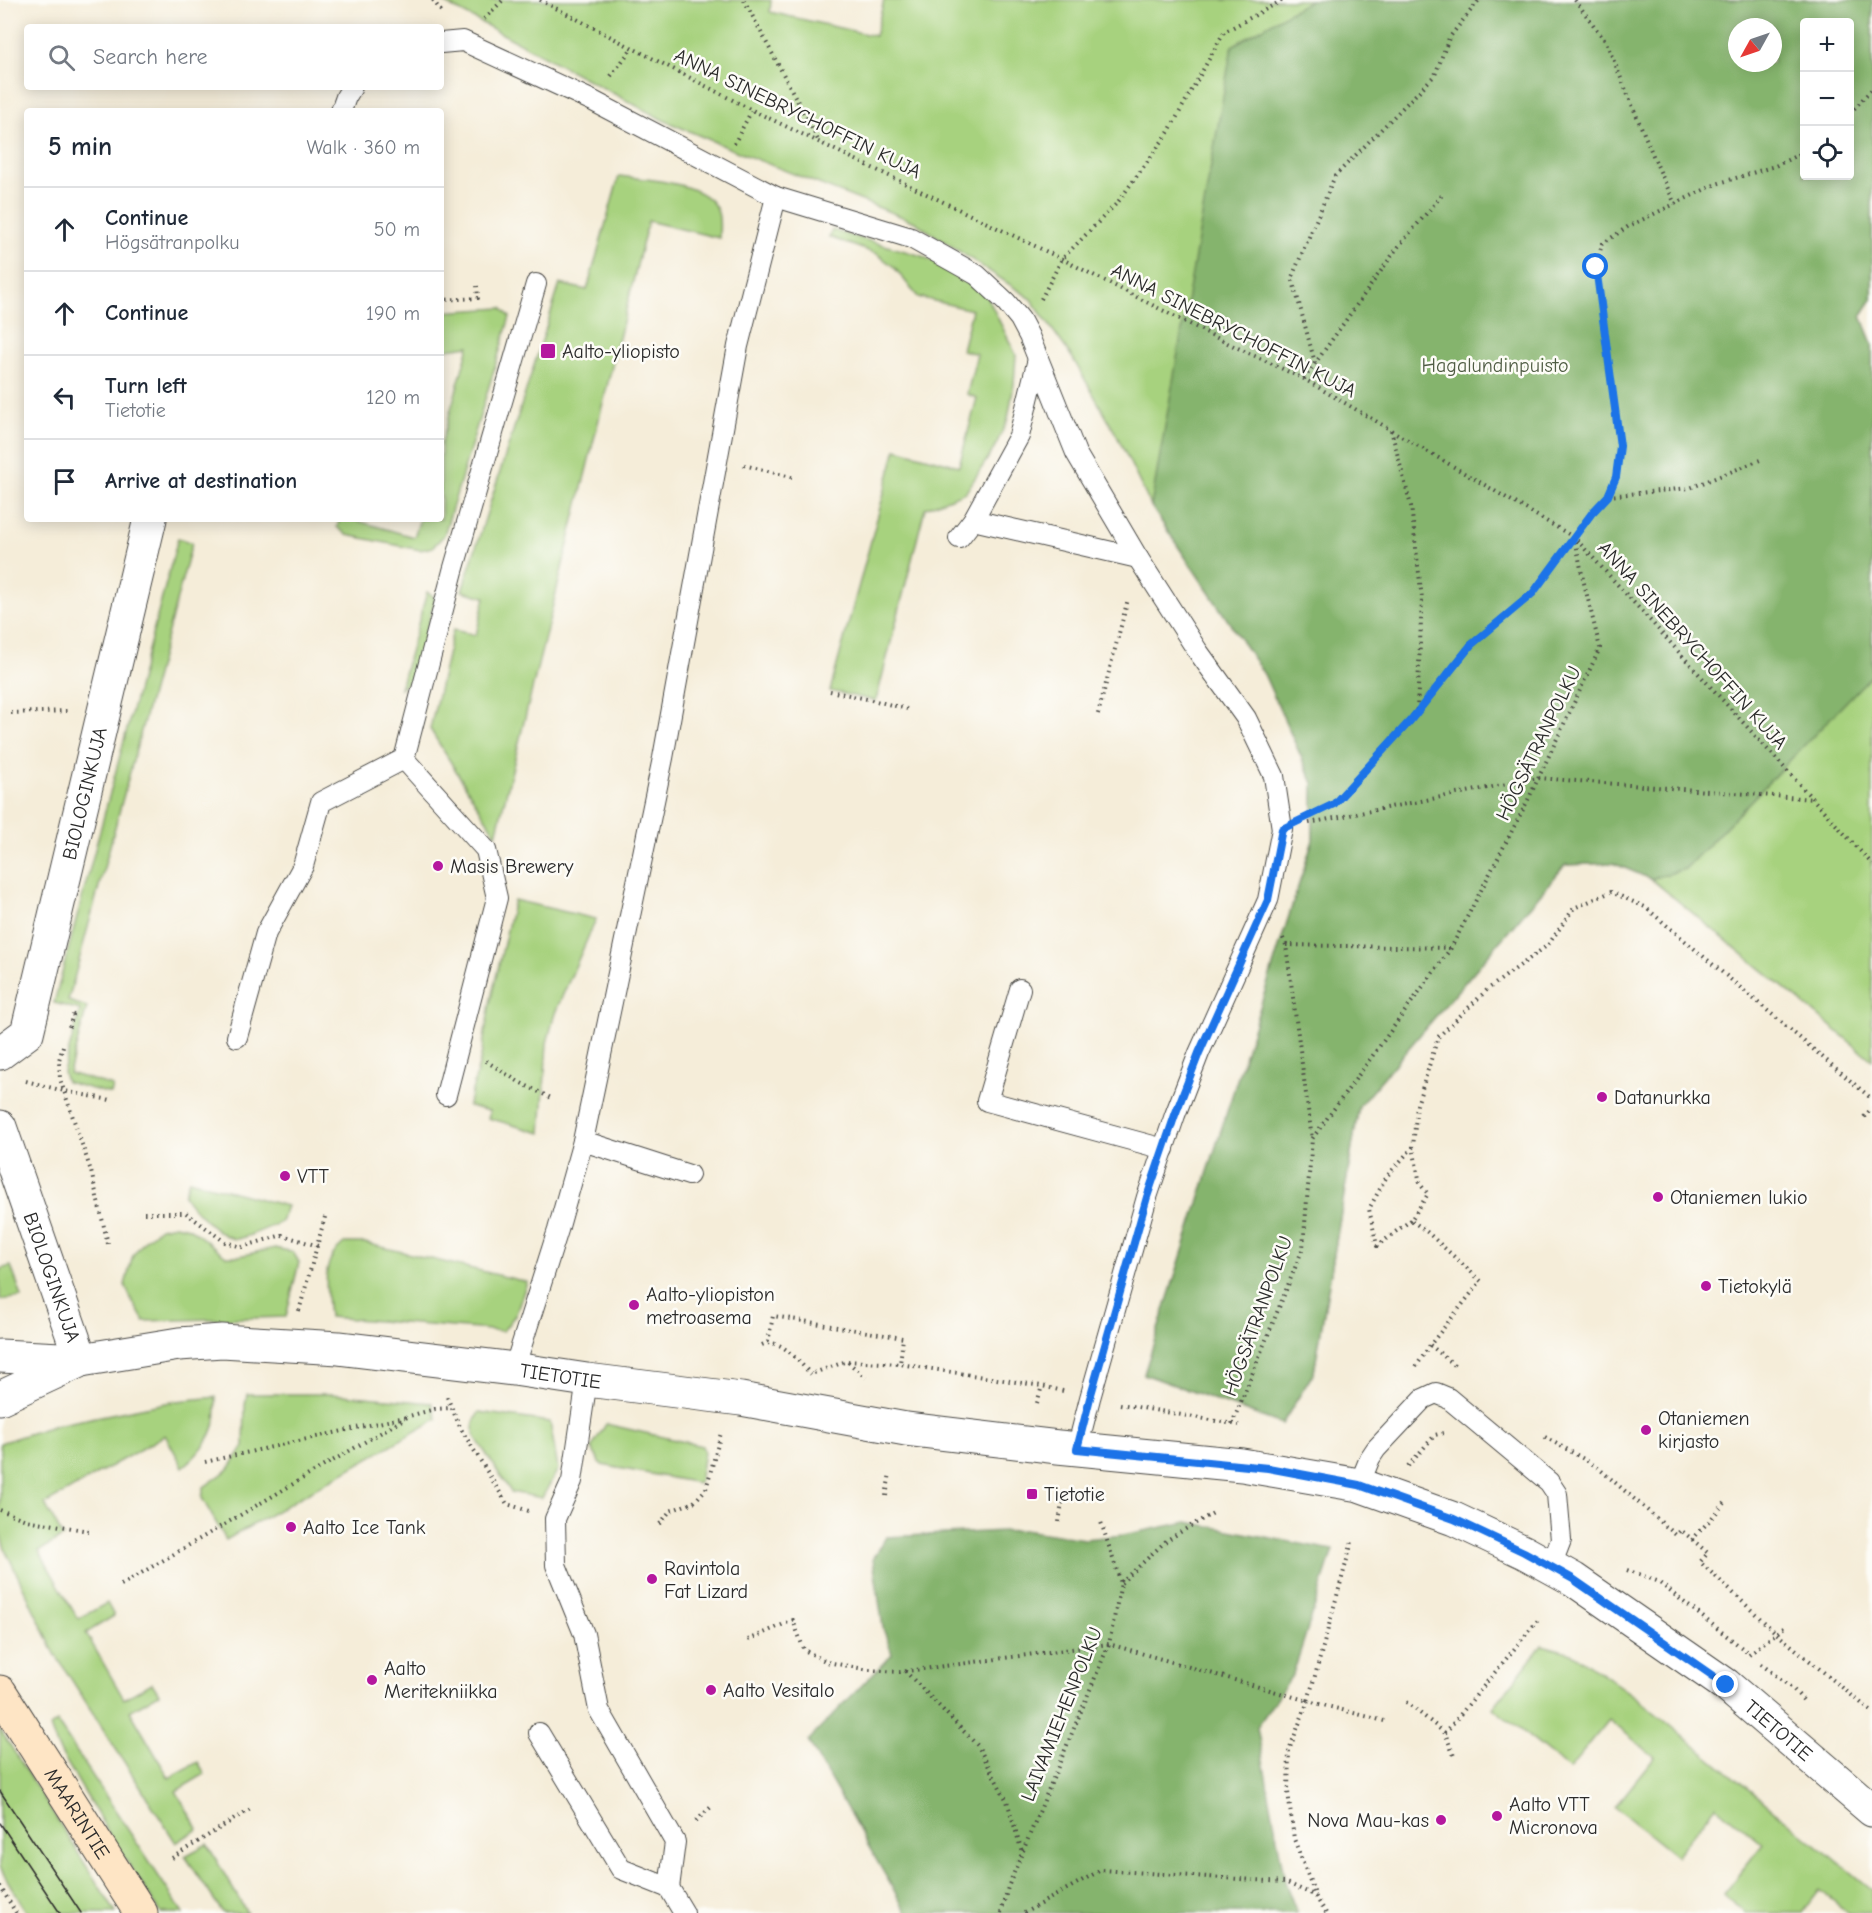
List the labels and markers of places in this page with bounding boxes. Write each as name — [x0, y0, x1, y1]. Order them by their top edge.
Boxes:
place label: Aalto-yliopisto — [562, 340, 680, 363]
marker: Aalto-yliopisto — [539, 342, 557, 360]
place label: Masis Brewery — [450, 855, 573, 878]
marker: Masis Brewery — [431, 859, 445, 873]
place label: Datanurkka — [1614, 1086, 1711, 1109]
marker: Datanurkka — [1595, 1090, 1609, 1104]
place label: VTT — [297, 1165, 330, 1188]
marker: VTT — [278, 1169, 292, 1183]
place label: Otaniemen lukio — [1670, 1186, 1808, 1209]
marker: Otaniemen lukio — [1651, 1190, 1665, 1204]
place label: Tietokylä — [1718, 1275, 1792, 1298]
marker: Tietokylä — [1699, 1279, 1713, 1293]
place label: Aalto-yliopiston metroasema — [646, 1283, 775, 1329]
marker: Aalto-yliopiston metroasema — [627, 1298, 641, 1312]
place label: Otaniemen kirjasto — [1658, 1407, 1750, 1453]
marker: Otaniemen kirjasto — [1639, 1423, 1653, 1437]
place label: Tietotie — [1044, 1483, 1105, 1506]
marker: Tietotie — [1025, 1487, 1039, 1501]
place label: Aalto Ice Tank — [303, 1516, 426, 1539]
marker: Aalto Ice Tank — [284, 1520, 298, 1534]
place label: Ravintola Fat Lizard — [664, 1557, 748, 1603]
marker: Ravintola Fat Lizard — [645, 1572, 659, 1586]
place label: Aalto Meritekniikka — [384, 1657, 498, 1703]
marker: Aalto Meritekniikka — [365, 1673, 379, 1687]
place label: Aalto Vesitalo — [723, 1679, 835, 1702]
marker: Aalto Vesitalo — [704, 1683, 718, 1697]
place label: Aalto VTT Micronova — [1509, 1793, 1598, 1839]
place label: Nova Mau-kas — [1307, 1809, 1429, 1832]
marker: Aalto VTT Micronova — [1490, 1809, 1504, 1823]
marker: Nova Mau-kas — [1434, 1813, 1448, 1827]

